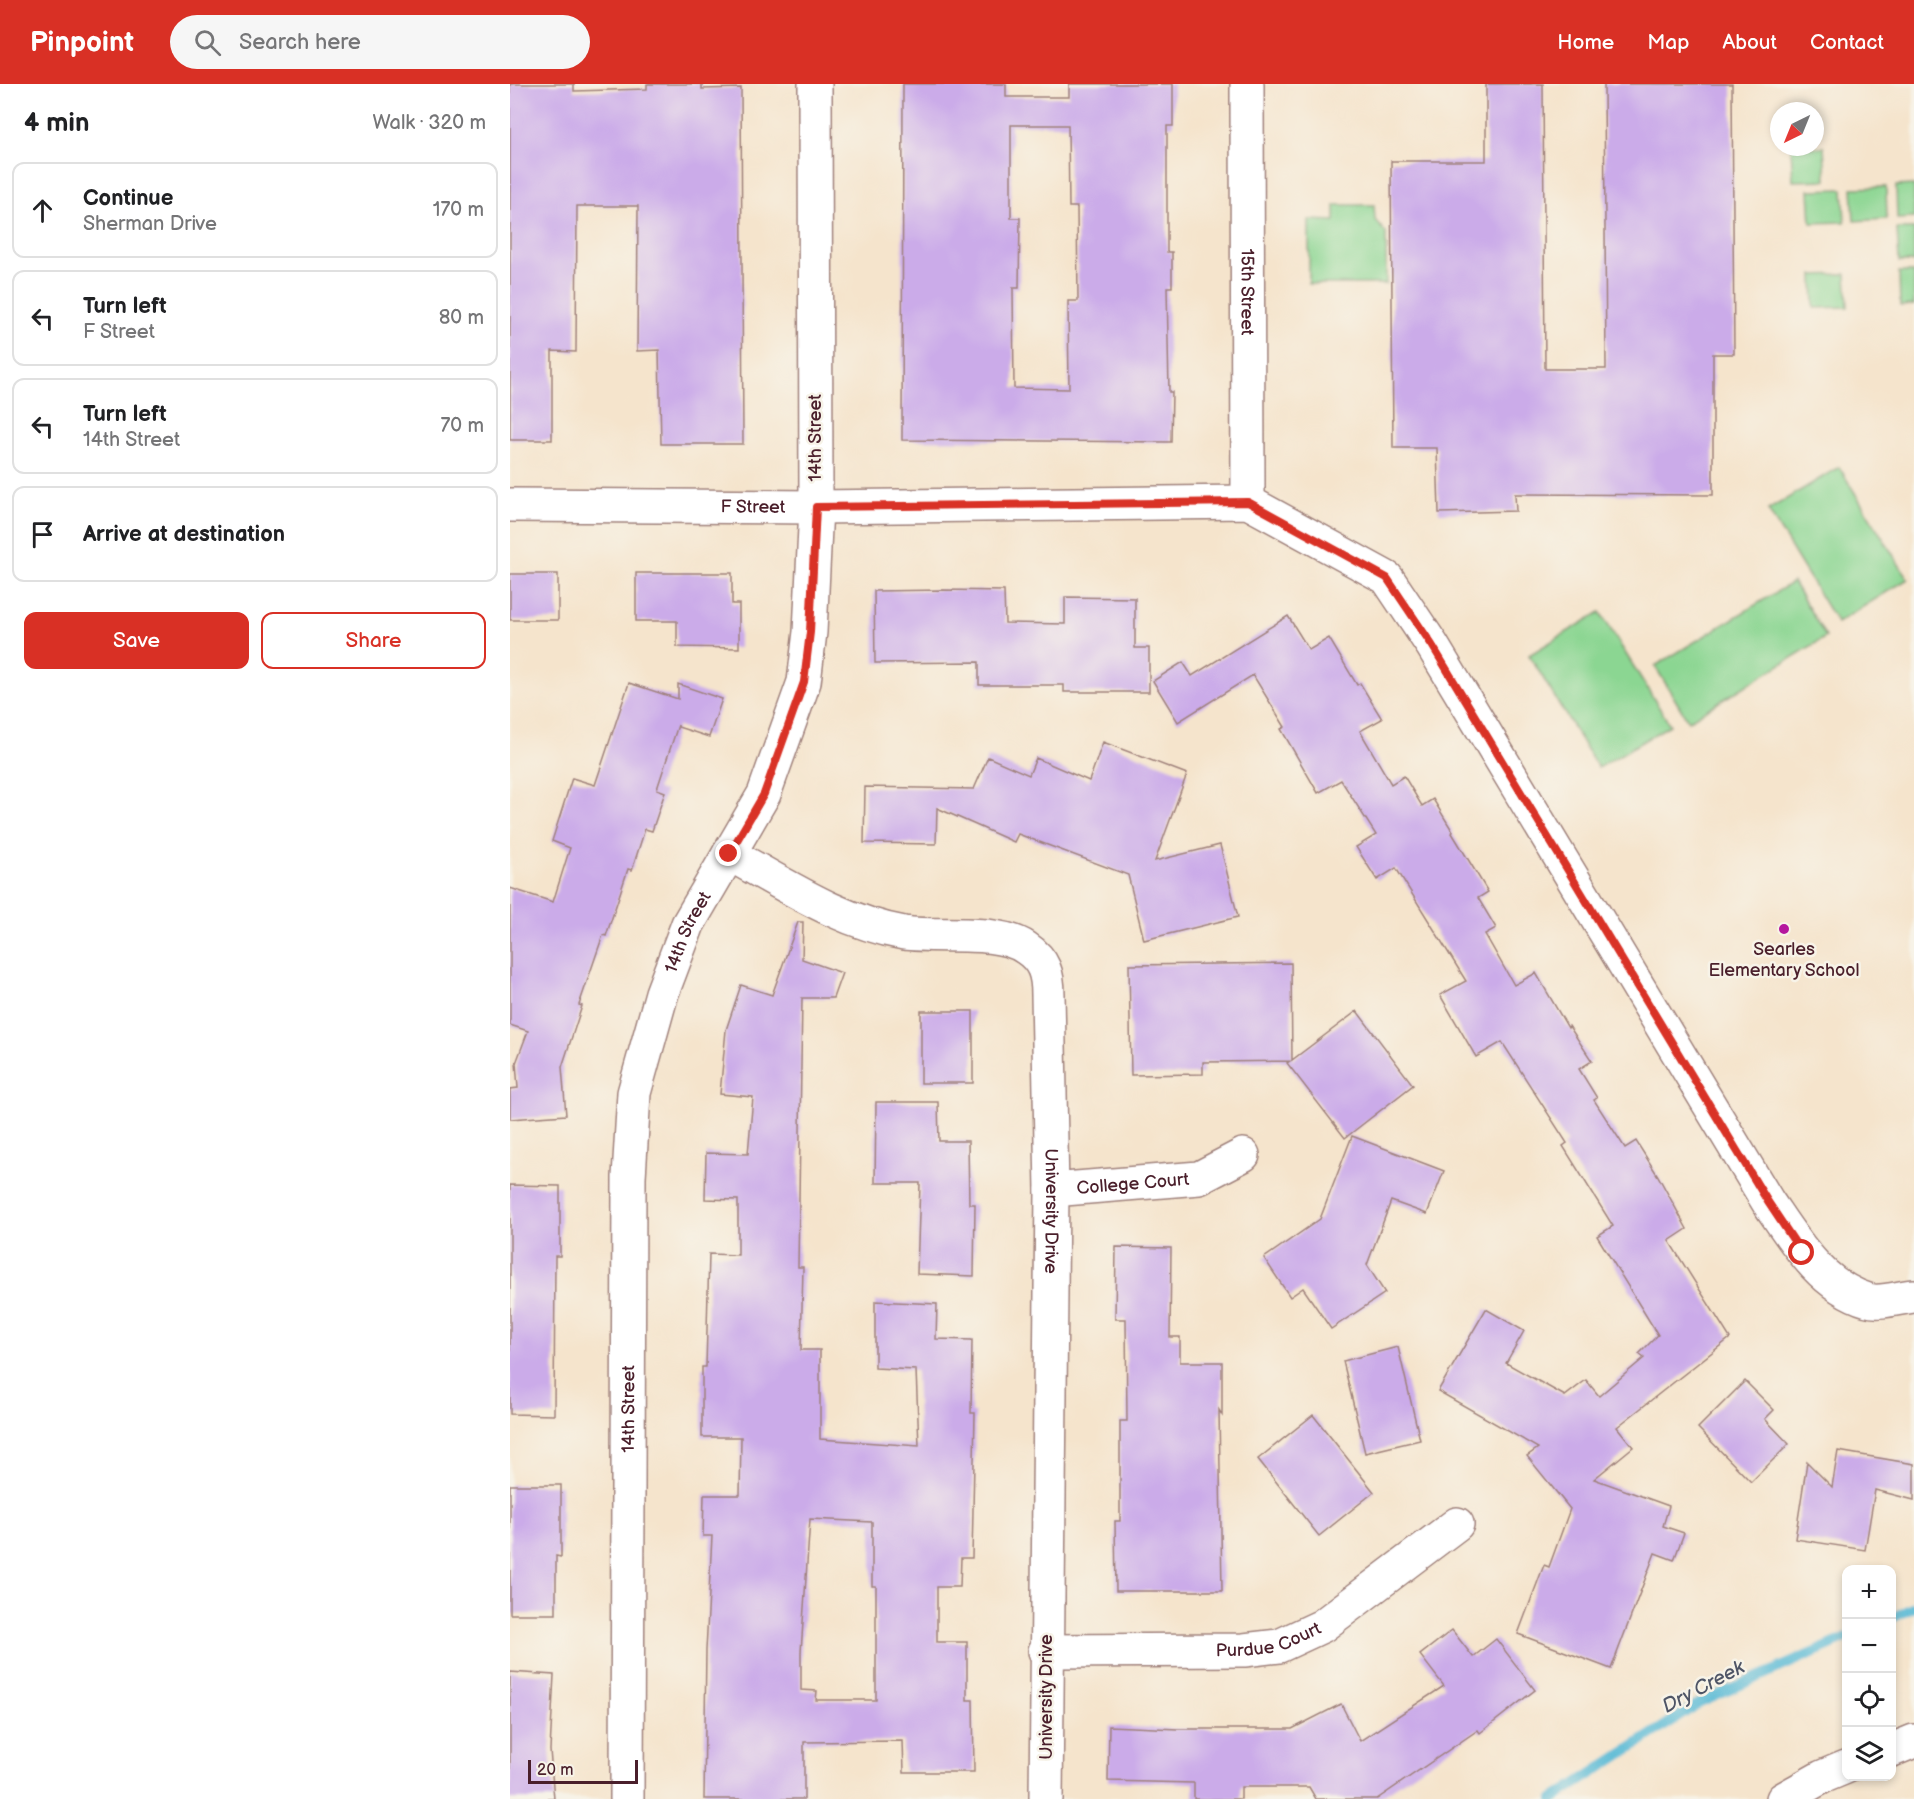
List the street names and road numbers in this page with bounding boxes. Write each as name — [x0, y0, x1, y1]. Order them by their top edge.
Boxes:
street label: 15th Street — [1236, 249, 1258, 336]
street label: 14th Street — [805, 394, 826, 482]
street label: F Street — [721, 496, 786, 518]
street label: 14th Street — [661, 887, 716, 976]
street label: University Drive — [1040, 1148, 1062, 1274]
street label: College Court — [1076, 1169, 1190, 1199]
street label: 14th Street — [618, 1365, 639, 1453]
street label: Purdue Court — [1216, 1618, 1325, 1661]
street label: University Drive — [1036, 1634, 1057, 1760]

